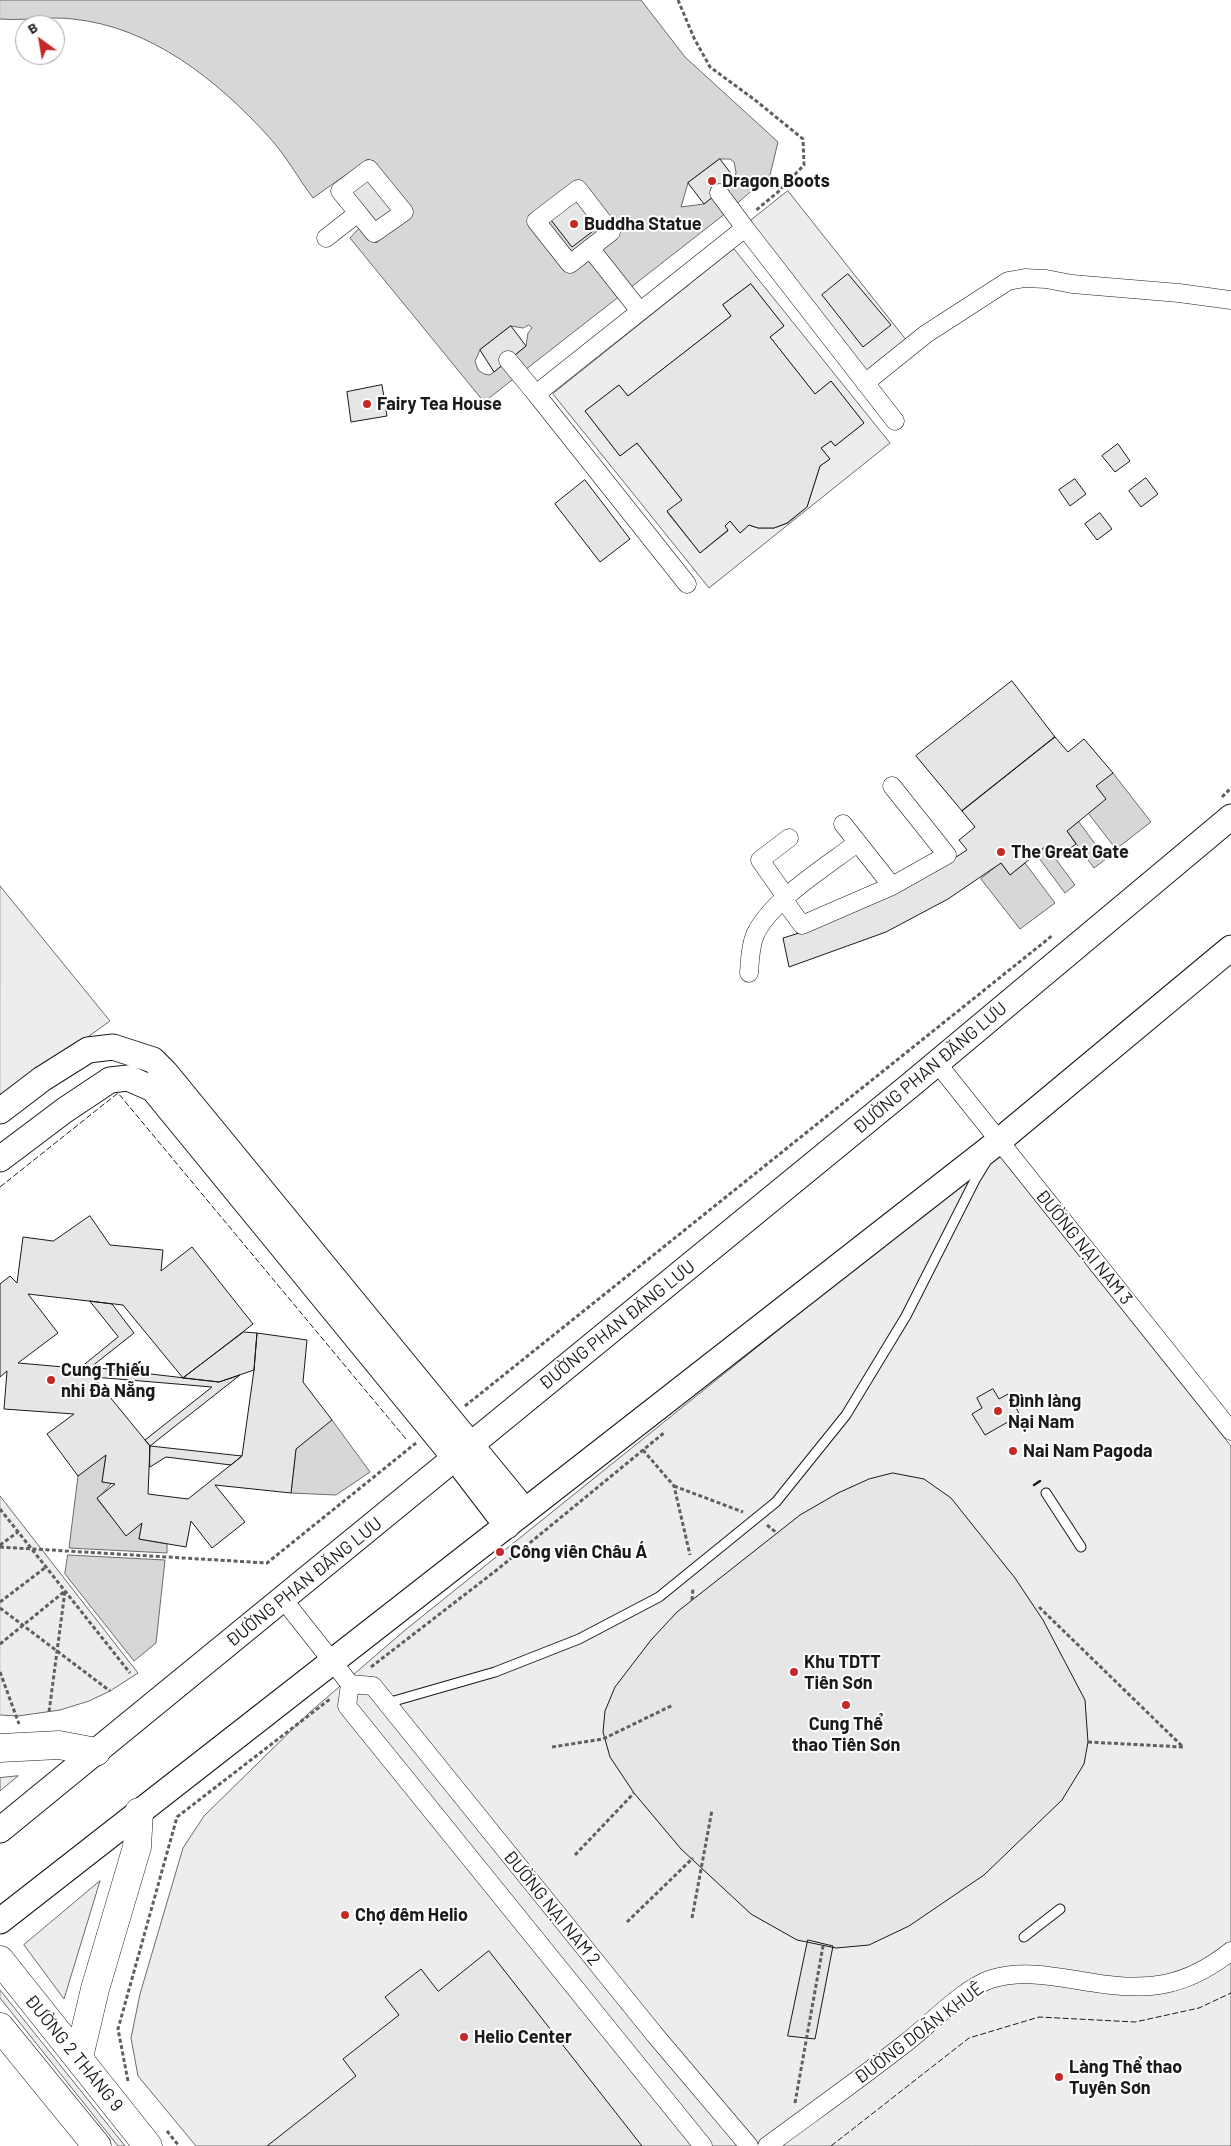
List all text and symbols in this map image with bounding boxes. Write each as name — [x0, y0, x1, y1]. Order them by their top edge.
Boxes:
north arrow — [15, 15, 65, 65]
text: B — [24, 18, 41, 37]
place label: Dragon Boots — [722, 170, 830, 192]
marker: Dragon Boots — [706, 175, 718, 187]
place label: Buddha Statue — [584, 213, 702, 235]
marker: Buddha Statue — [568, 218, 580, 230]
place label: Fairy Tea House — [377, 393, 502, 415]
marker: Fairy Tea House — [361, 398, 373, 410]
place label: The Great Gate — [1011, 841, 1129, 863]
marker: The Great Gate — [995, 846, 1007, 858]
street label: ĐƯỜNG PHAN ĐĂNG LƯU — [849, 997, 1011, 1139]
street label: ĐƯỜNG NẠI NAM 3 — [1031, 1185, 1137, 1309]
street label: ĐƯỜNG PHAN ĐĂNG LƯU — [535, 1256, 699, 1394]
place label: Cung Thiếu nhi Đà Nẵng — [61, 1359, 155, 1402]
marker: Cung Thiếu nhi Đà Nẵng — [45, 1374, 57, 1386]
place label: Đình làng Nại Nam — [1008, 1390, 1081, 1432]
marker: Đình làng Nại Nam — [992, 1405, 1004, 1417]
place label: Nai Nam Pagoda — [1023, 1440, 1153, 1462]
marker: Nai Nam Pagoda — [1007, 1445, 1019, 1457]
street label: ĐƯỜNG PHAN ĐĂNG LƯU — [222, 1513, 386, 1651]
place label: Công viên Châu Á — [510, 1541, 647, 1563]
marker: Công viên Châu Á — [494, 1546, 506, 1558]
place label: Khu TDTT Tiên Sơn — [804, 1651, 881, 1694]
marker: Khu TDTT Tiên Sơn — [788, 1666, 800, 1678]
marker: Cung Thể thao Tiên Sơn — [840, 1699, 852, 1711]
place label: Cung Thể thao Tiên Sơn — [792, 1713, 900, 1756]
street label: ĐƯỜNG NẠI NAM 2 — [499, 1846, 605, 1970]
place label: Chợ đêm Helio — [355, 1904, 468, 1926]
marker: Chợ đêm Helio — [339, 1909, 351, 1921]
street label: ĐƯỜNG DOÃN KHUÊ — [850, 1977, 988, 2089]
street label: ĐƯỜNG 2 THÁNG 9 — [20, 1990, 128, 2116]
place label: Helio Center — [474, 2026, 572, 2048]
marker: Helio Center — [458, 2031, 470, 2043]
place label: Làng Thể thao Tuyên Sơn — [1069, 2056, 1182, 2098]
marker: Làng Thể thao Tuyên Sơn — [1053, 2071, 1065, 2083]

